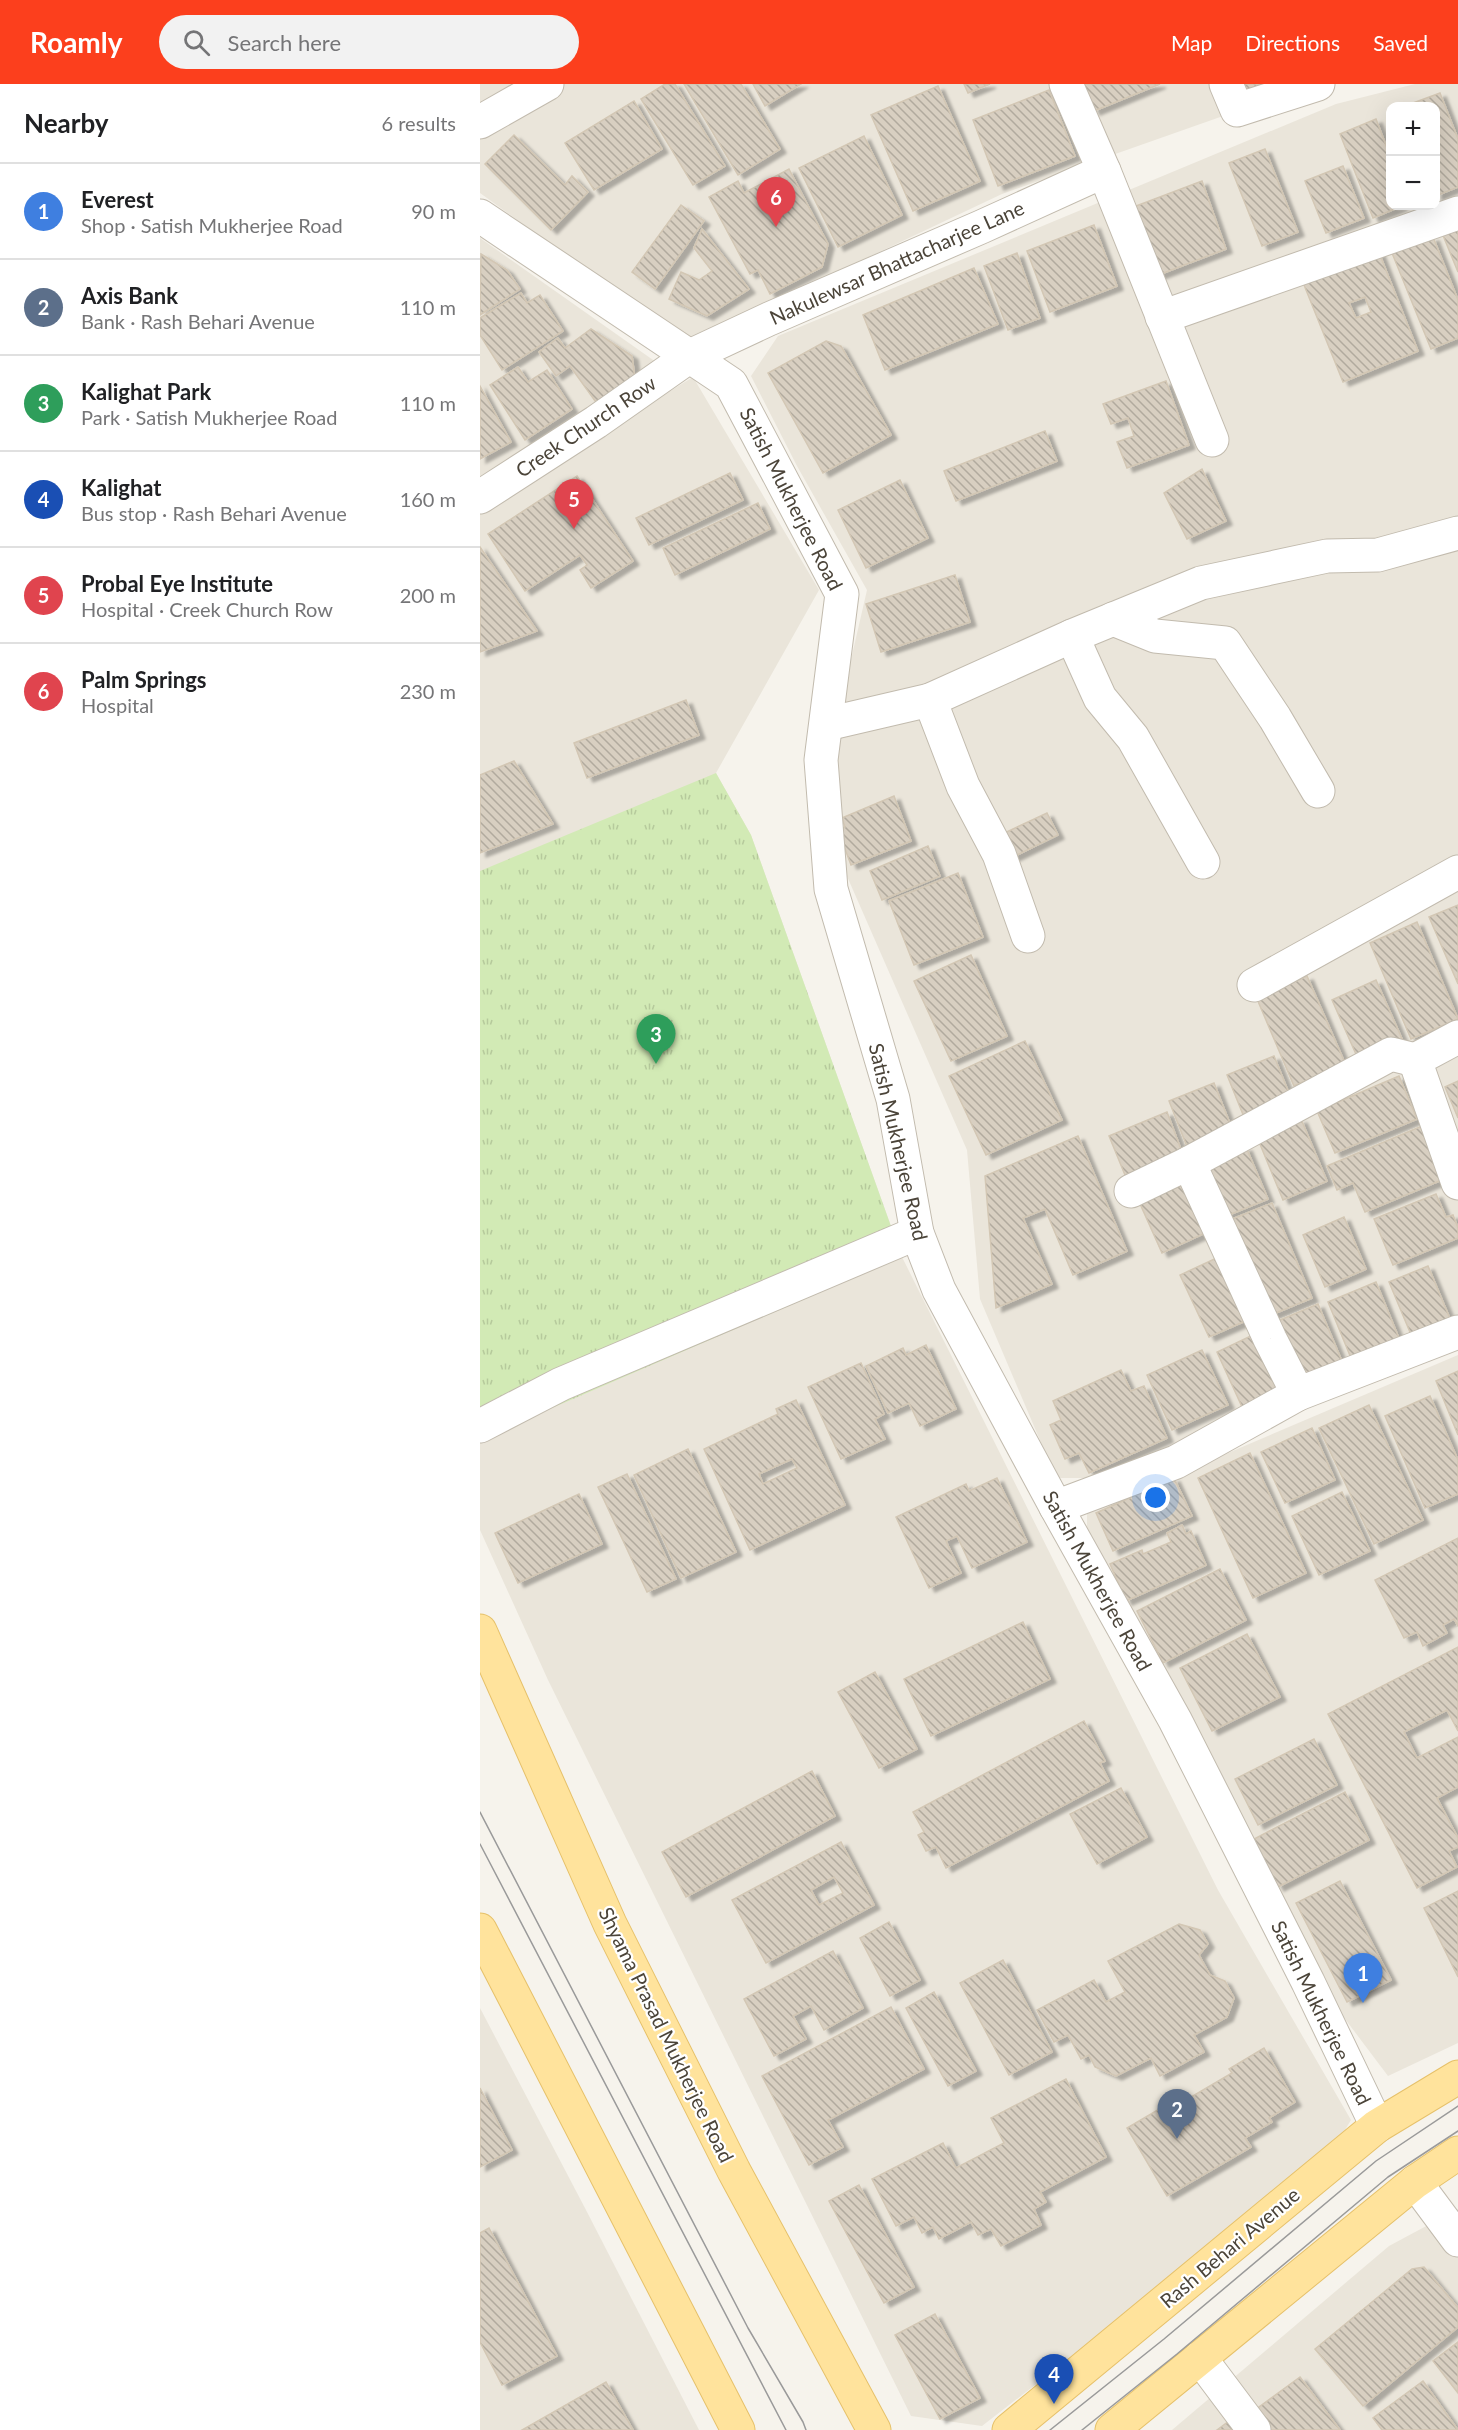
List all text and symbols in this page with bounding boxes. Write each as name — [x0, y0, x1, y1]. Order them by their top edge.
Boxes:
search box — [159, 15, 579, 69]
text: Roamly — [30, 25, 123, 59]
icon: search — [180, 26, 213, 59]
text: Search here — [228, 29, 341, 56]
text: Map — [1171, 30, 1212, 55]
text: Directions — [1245, 30, 1340, 55]
text: Saved — [1373, 30, 1428, 55]
map controls — [1386, 102, 1440, 210]
button: + — [1386, 102, 1440, 156]
text: Nearby — [24, 107, 109, 139]
text: 6 results — [381, 111, 456, 135]
button: − — [1386, 156, 1440, 210]
pin: 6 — [756, 178, 796, 227]
text: Everest — [81, 186, 154, 213]
street label: Nakulewsar Bhattacharjee Lane — [766, 195, 1027, 329]
text: 1 — [38, 199, 49, 223]
text: 90 m — [411, 199, 456, 223]
text: Shop · Satish Mukherjee Road — [81, 213, 343, 237]
text: Axis Bank — [81, 282, 178, 309]
text: 2 — [38, 295, 49, 319]
text: 110 m — [400, 295, 456, 319]
text: Bank · Rash Behari Avenue — [81, 309, 315, 333]
street label: Creek Church Row — [511, 370, 660, 482]
text: Kalighat Park — [81, 378, 211, 405]
text: 3 — [38, 391, 49, 415]
text: 110 m — [400, 391, 456, 415]
street label: Satish Mukherjee Road — [735, 403, 848, 594]
text: Park · Satish Mukherjee Road — [81, 405, 337, 429]
text: Kalighat — [81, 474, 162, 501]
pin: 5 — [554, 480, 593, 529]
text: 4 — [38, 487, 49, 511]
text: 160 m — [400, 487, 456, 511]
text: Bus stop · Rash Behari Avenue — [81, 501, 347, 525]
text: Probal Eye Institute — [81, 570, 273, 597]
text: 5 — [38, 583, 49, 607]
text: 200 m — [400, 583, 456, 607]
text: Hospital · Creek Church Row — [81, 597, 333, 621]
text: Palm Springs — [81, 666, 207, 693]
text: 6 — [38, 679, 49, 703]
text: 230 m — [400, 679, 456, 703]
text: Hospital — [81, 693, 154, 717]
pin: 3 — [636, 1014, 675, 1064]
street label: Satish Mukherjee Road — [865, 1041, 933, 1243]
your location — [1141, 1483, 1170, 1512]
street label: Satish Mukherjee Road — [1038, 1486, 1157, 1675]
street label: Shyama Prasad Mukherjee Road — [595, 1903, 739, 2166]
street label: Satish Mukherjee Road — [1267, 1917, 1377, 2109]
pin: 1 — [1344, 1954, 1382, 2003]
pin: 2 — [1158, 2090, 1196, 2139]
street label: Rash Behari Avenue — [1155, 2182, 1304, 2312]
pin: 4 — [1034, 2354, 1074, 2404]

